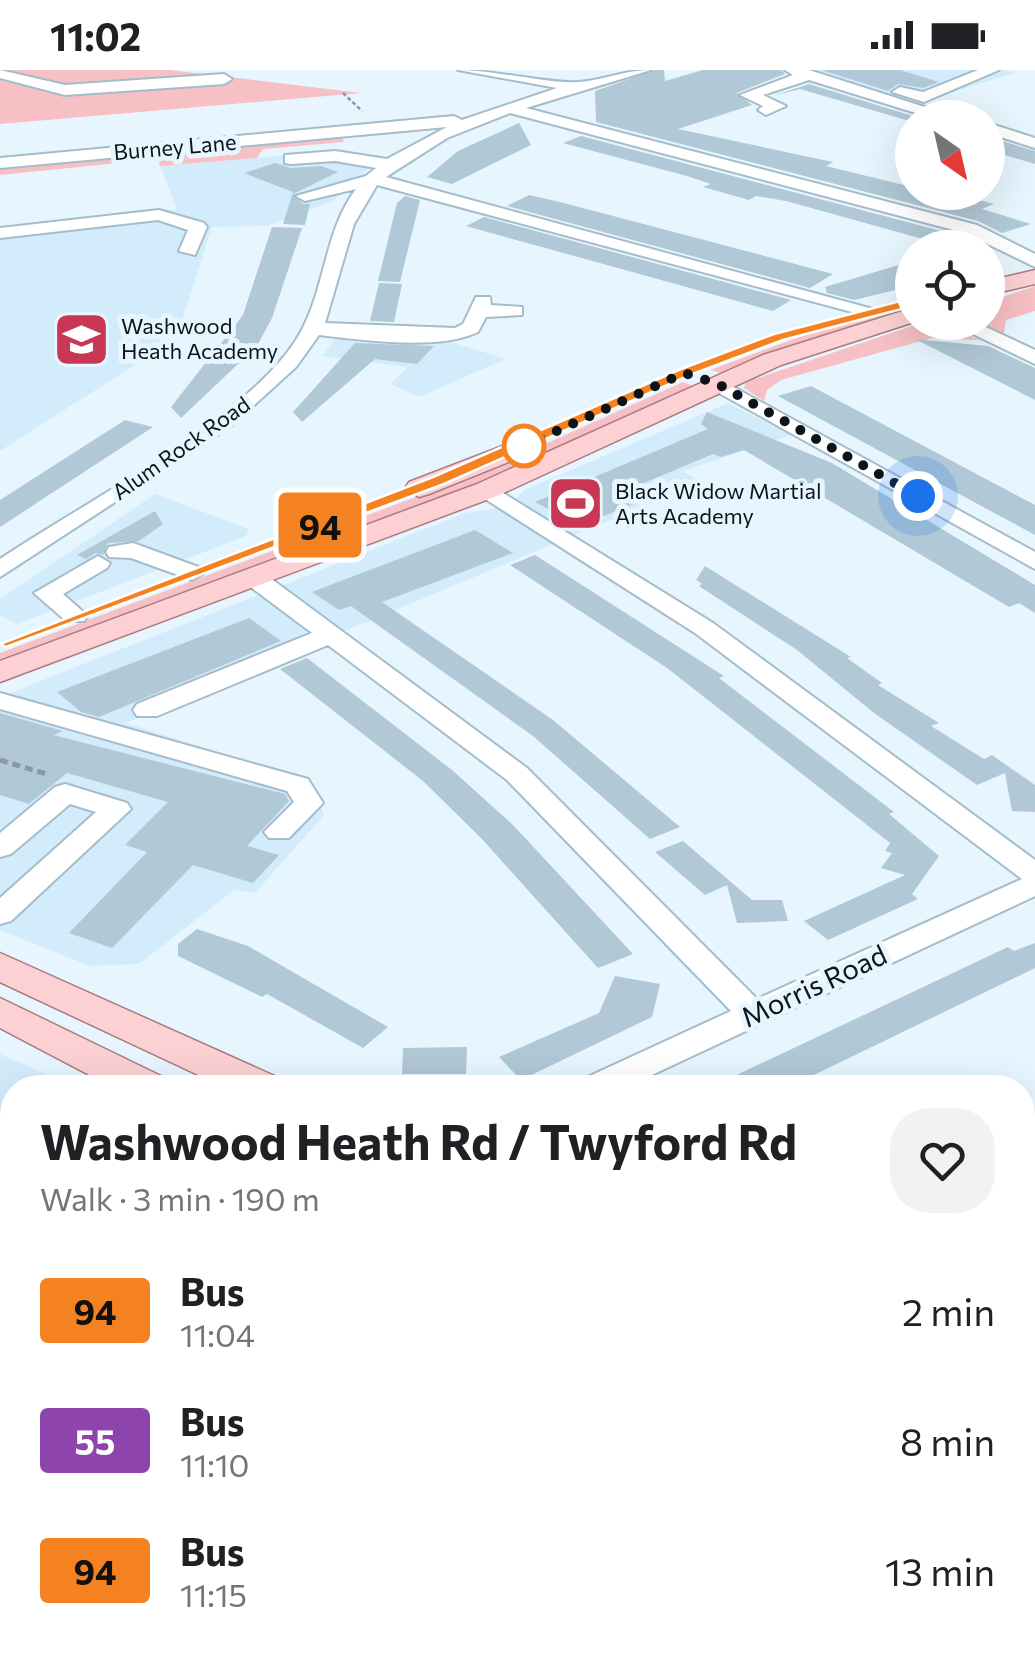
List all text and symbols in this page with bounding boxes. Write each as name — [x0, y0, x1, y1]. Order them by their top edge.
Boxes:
text: 11:02 — [50, 12, 141, 59]
north arrow — [895, 100, 1005, 210]
map controls — [895, 100, 1005, 340]
street label: Burney Lane — [112, 128, 237, 165]
button: locate — [895, 230, 1005, 340]
school or university icon: Washwood Heath Academy — [52, 309, 112, 369]
place label: Washwood Heath Academy — [121, 312, 278, 364]
street label: Alum Rock Road — [107, 390, 255, 505]
unlabelled marker — [503, 425, 545, 467]
your location — [893, 471, 943, 521]
sports icon: Black Widow Martial Arts Academy — [546, 474, 606, 534]
place label: Black Widow Martial Arts Academy — [615, 477, 822, 529]
line badge: 94 — [275, 492, 365, 558]
text: 94 — [298, 504, 342, 547]
street label: Morris Road — [735, 937, 892, 1034]
button: heart — [890, 1108, 995, 1213]
text: Washwood Heath Rd / Twyford Rd — [40, 1111, 797, 1170]
text: Walk · 3 min · 190 m — [40, 1178, 320, 1218]
text: Bus — [180, 1267, 245, 1314]
text: 2 min — [902, 1287, 995, 1334]
text: 94 — [73, 1289, 117, 1332]
text: 11:04 — [180, 1314, 255, 1354]
text: Bus — [180, 1397, 245, 1444]
text: 8 min — [900, 1417, 995, 1464]
text: 55 — [75, 1419, 115, 1462]
text: 11:10 — [180, 1444, 249, 1484]
text: Bus — [180, 1527, 245, 1574]
text: 13 min — [885, 1547, 995, 1594]
text: 94 — [73, 1549, 117, 1592]
text: 11:15 — [180, 1574, 247, 1614]

